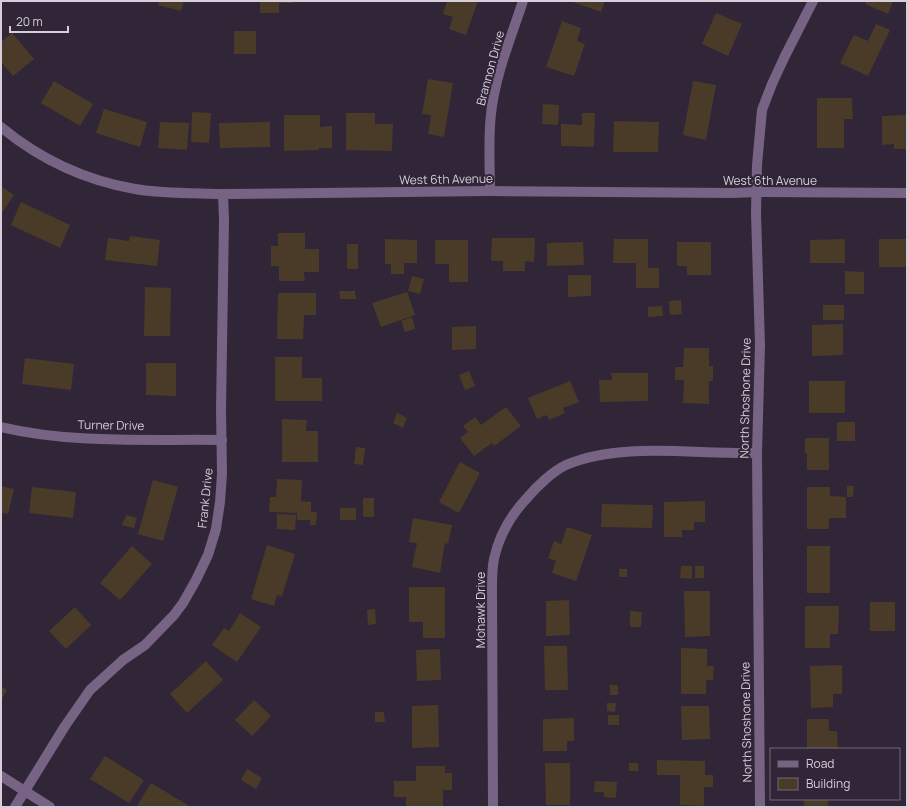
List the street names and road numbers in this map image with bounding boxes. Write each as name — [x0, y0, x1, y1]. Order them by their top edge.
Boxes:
street label: Brannon Drive — [472, 29, 508, 107]
street label: West 6th Avenue — [399, 170, 493, 188]
street label: West 6th Avenue — [723, 172, 817, 189]
street label: North Shoshone Drive — [735, 338, 755, 458]
street label: Turner Drive — [77, 416, 145, 434]
street label: Frank Drive — [193, 467, 217, 529]
street label: Mohawk Drive — [472, 572, 489, 648]
street label: North Shoshone Drive — [736, 662, 756, 782]

